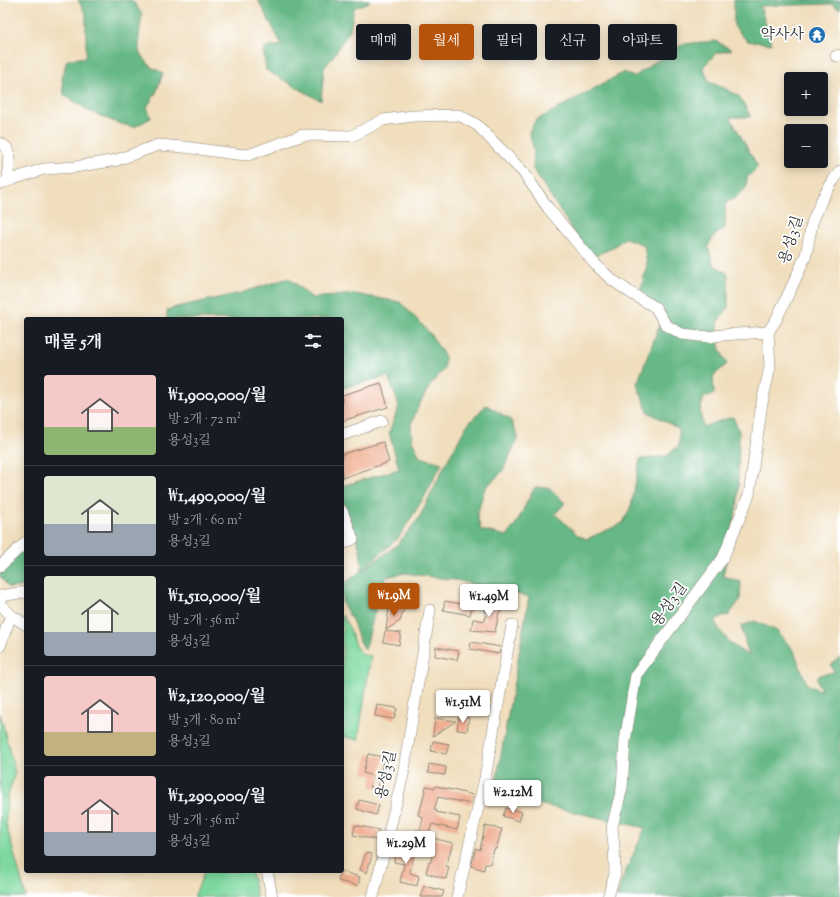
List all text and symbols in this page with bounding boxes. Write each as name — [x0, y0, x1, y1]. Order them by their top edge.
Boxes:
chip: 매매 — [356, 24, 411, 60]
chip: 월세 — [419, 24, 474, 60]
chip: 필터 — [482, 24, 537, 60]
chip: 신규 — [545, 24, 600, 60]
chip: 아파트 — [608, 24, 677, 60]
place label: 약사사 — [761, 25, 804, 46]
temple icon: 약사사 — [807, 25, 827, 45]
map controls — [784, 72, 828, 168]
button: + — [784, 72, 828, 116]
button: − — [784, 124, 828, 168]
street label: 용성3길 — [775, 213, 809, 267]
icon: filters — [302, 330, 324, 352]
text: 매물 5개 — [44, 331, 103, 355]
text: ₩1,900,000/월 — [168, 384, 267, 408]
icon: home — [76, 391, 124, 439]
text: 방 2개 · 72 m² — [168, 411, 241, 429]
text: 용성3길 — [168, 432, 211, 450]
text: ₩1,490,000/월 — [168, 485, 267, 509]
icon: home — [76, 492, 124, 540]
text: 방 2개 · 60 m² — [168, 512, 242, 530]
text: 용성3길 — [168, 533, 211, 551]
street label: 용성3길 — [647, 579, 693, 631]
pin: ₩1.9M — [366, 583, 422, 617]
pin: ₩1.49M — [456, 584, 522, 618]
text: ₩1,510,000/월 — [168, 585, 262, 609]
text: ₩1.9M — [377, 587, 411, 605]
text: ₩1.49M — [469, 588, 509, 606]
icon: home — [76, 592, 124, 640]
text: 방 2개 · 56 m² — [168, 612, 240, 630]
text: 용성3길 — [168, 633, 211, 651]
text: ₩2,120,000/월 — [168, 685, 266, 709]
pin: ₩1.51M — [430, 690, 496, 724]
icon: home — [76, 692, 124, 740]
text: ₩1.51M — [445, 694, 481, 712]
text: 방 3개 · 80 m² — [168, 712, 241, 730]
text: 용성3길 — [168, 733, 211, 751]
street label: 용성3길 — [372, 749, 402, 801]
pin: ₩2.12M — [480, 780, 546, 814]
text: ₩2.12M — [493, 784, 533, 802]
text: ₩1,290,000/월 — [168, 785, 266, 809]
icon: home — [76, 792, 124, 840]
text: 방 2개 · 56 m² — [168, 812, 240, 830]
pin: ₩1.29M — [373, 831, 439, 865]
text: 용성3길 — [168, 833, 211, 851]
text: ₩1.29M — [386, 835, 426, 853]

